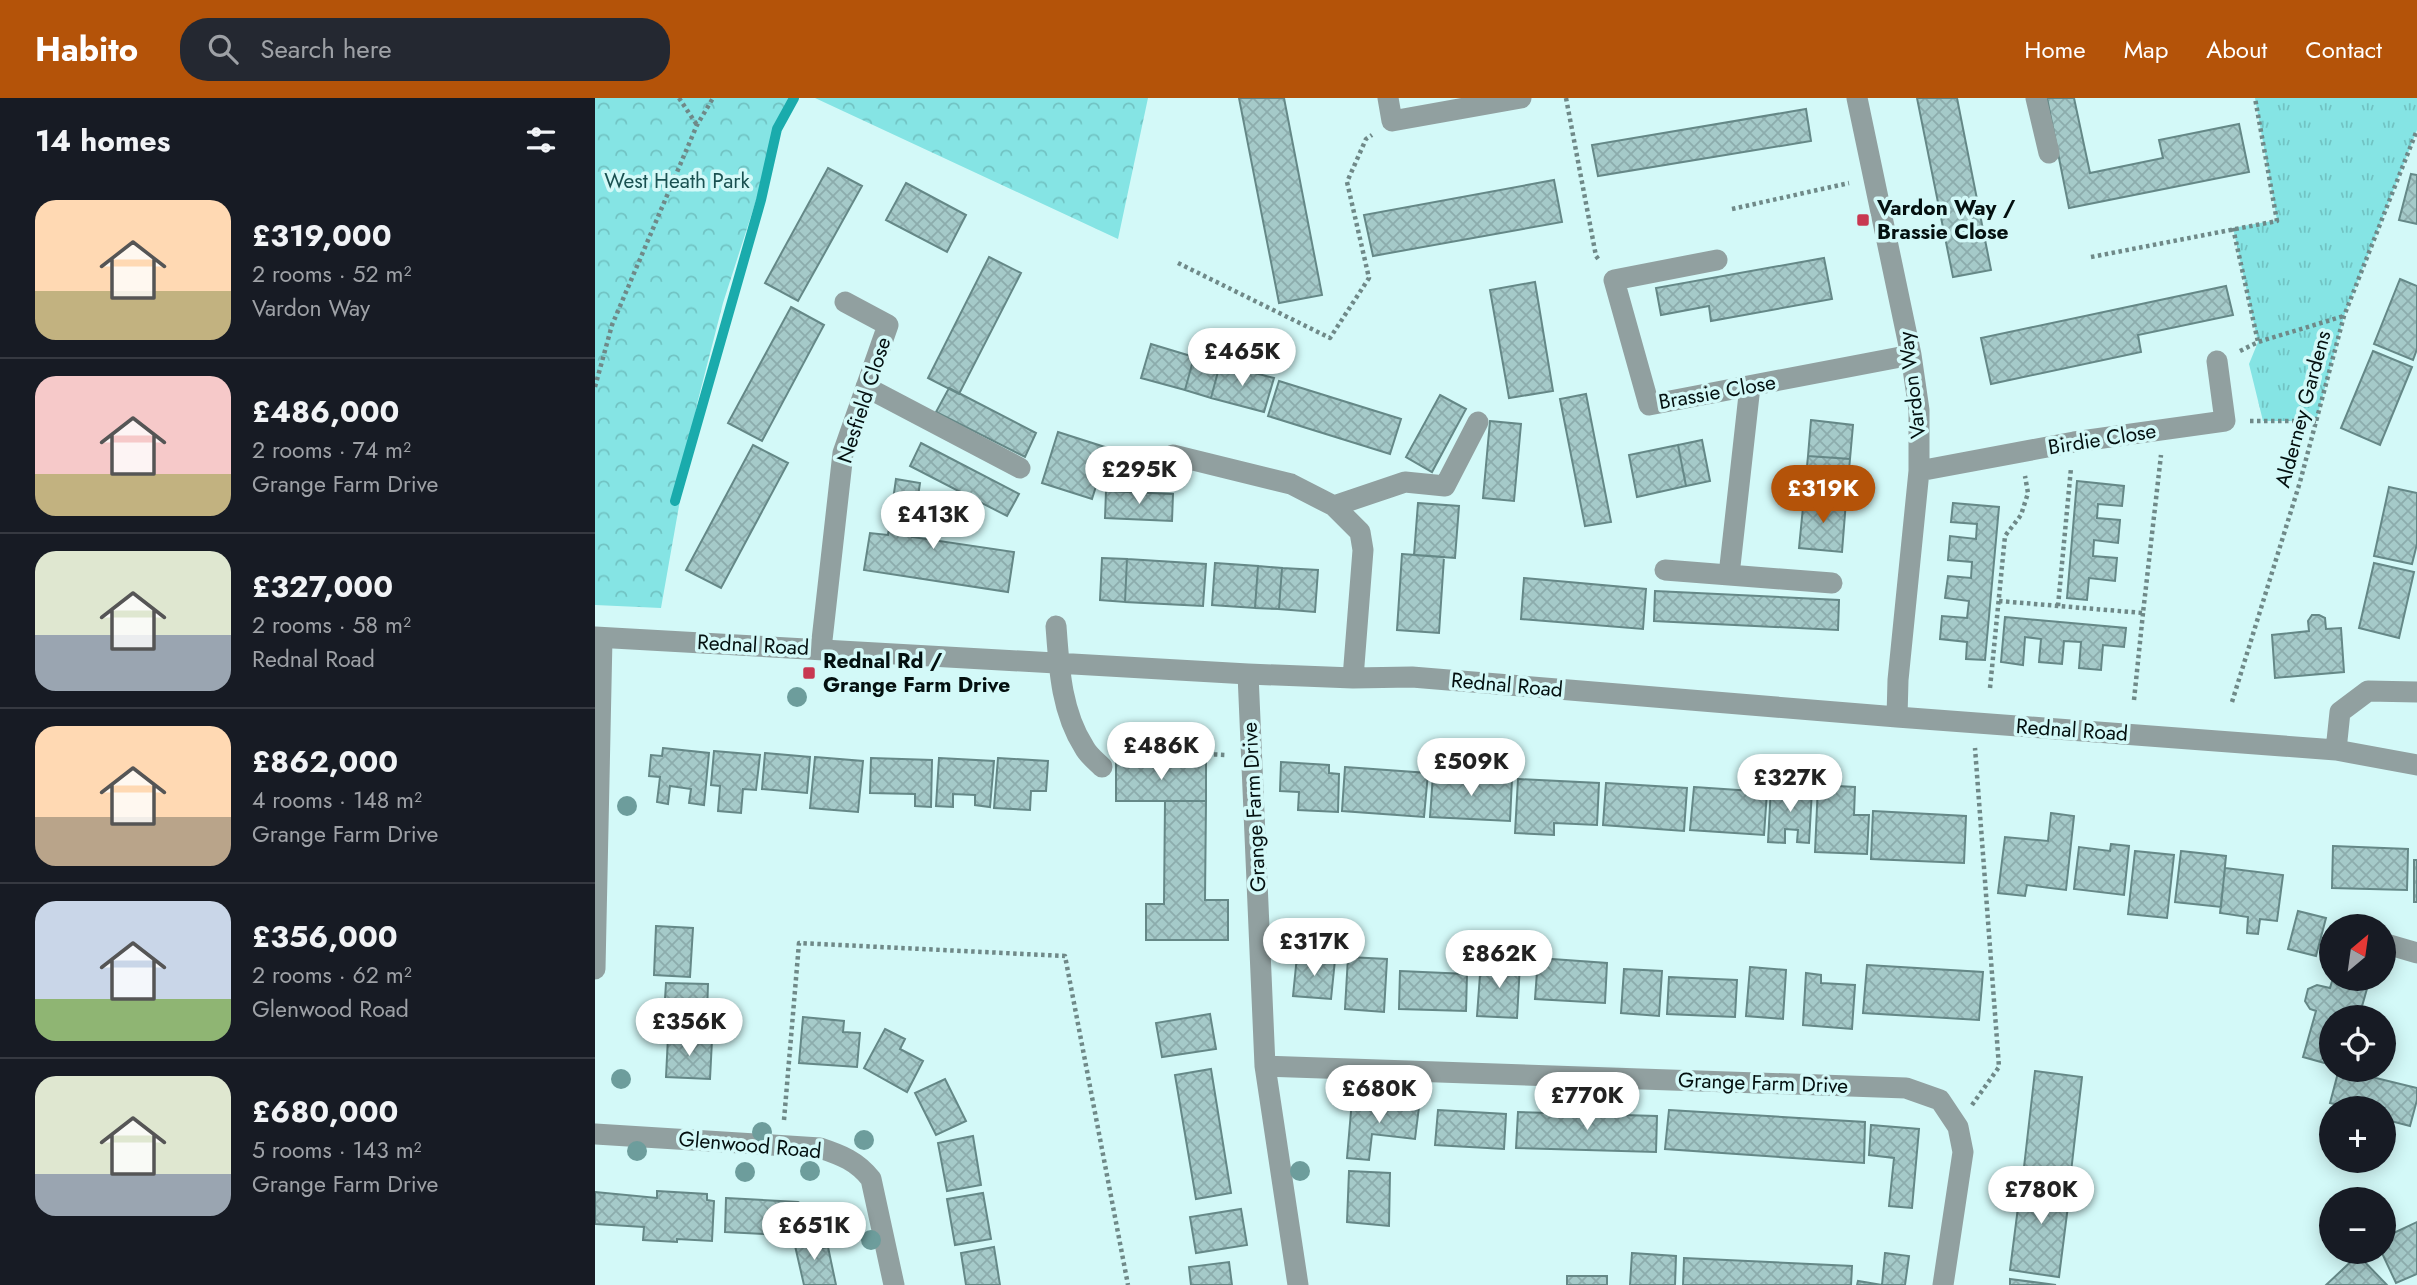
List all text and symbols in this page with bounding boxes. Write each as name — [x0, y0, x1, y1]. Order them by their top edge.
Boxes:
search box — [180, 18, 670, 81]
text: Habito — [35, 26, 138, 73]
icon: search — [204, 30, 242, 68]
text: Search here — [260, 30, 392, 68]
text: Home — [2024, 32, 2086, 67]
text: Map — [2124, 32, 2168, 67]
text: About — [2206, 32, 2267, 67]
text: Contact — [2305, 32, 2382, 67]
text: 14 homes — [35, 119, 170, 162]
icon: filters — [522, 121, 560, 159]
park label: West Heath Park — [604, 166, 750, 196]
place label: Vardon Way / Brassie Close — [1876, 193, 2016, 247]
marker: Vardon Way / Brassie Close — [1855, 212, 1871, 228]
text: £319,000 — [252, 214, 392, 257]
icon: home — [91, 228, 175, 312]
text: 2 rooms · 52 m² — [252, 257, 411, 291]
text: Vardon Way — [252, 291, 370, 325]
street label: Alderney Gardens — [2268, 327, 2338, 491]
pin: £465K — [1193, 328, 1291, 388]
street label: Vardon Way — [1890, 329, 1933, 440]
street label: Nesfield Close — [830, 333, 899, 467]
text: £465K — [1204, 334, 1280, 368]
street label: Brassie Close — [1656, 367, 1778, 417]
text: £486,000 — [252, 390, 399, 433]
icon: home — [91, 404, 175, 488]
street label: Birdie Close — [2046, 416, 2158, 462]
text: 2 rooms · 74 m² — [252, 433, 411, 467]
pin: £295K — [1090, 446, 1188, 506]
text: £295K — [1101, 452, 1177, 486]
pin: £319K — [1774, 466, 1872, 525]
text: Grange Farm Drive — [252, 467, 438, 501]
text: £319K — [1787, 471, 1859, 505]
pin: £413K — [884, 491, 982, 551]
text: £413K — [897, 497, 969, 531]
text: £327,000 — [252, 565, 393, 608]
icon: home — [91, 579, 175, 663]
text: 2 rooms · 58 m² — [252, 608, 411, 642]
street label: Rednal Road — [696, 627, 810, 663]
text: Rednal Road — [252, 642, 375, 676]
place label: Rednal Rd / Grange Farm Drive — [823, 646, 1010, 700]
marker: Rednal Rd / Grange Farm Drive — [801, 665, 817, 681]
street label: Rednal Road — [1450, 665, 1564, 705]
street label: Rednal Road — [2015, 711, 2129, 749]
street label: Grange Farm Drive — [1235, 721, 1273, 893]
pin: £486K — [1112, 722, 1210, 782]
text: £486K — [1123, 728, 1199, 762]
pin: £509K — [1422, 738, 1520, 798]
text: £862,000 — [252, 740, 398, 783]
text: £509K — [1433, 744, 1509, 778]
icon: home — [91, 754, 175, 838]
pin: £327K — [1741, 754, 1839, 814]
text: £327K — [1753, 760, 1827, 794]
text: 4 rooms · 148 m² — [252, 783, 422, 817]
text: Grange Farm Drive — [252, 817, 438, 851]
north arrow — [2319, 914, 2396, 990]
map controls — [2319, 914, 2396, 1264]
text: £356,000 — [252, 915, 398, 958]
pin: £317K — [1265, 918, 1363, 978]
text: £317K — [1279, 924, 1349, 958]
icon: home — [91, 929, 175, 1013]
pin: £862K — [1450, 930, 1548, 990]
text: £862K — [1461, 936, 1537, 970]
text: 2 rooms · 62 m² — [252, 958, 412, 992]
text: Glenwood Road — [252, 992, 409, 1026]
pin: £356K — [640, 998, 738, 1058]
text: £356K — [652, 1004, 726, 1038]
button: locate — [2319, 1005, 2396, 1082]
street label: Grange Farm Drive — [1677, 1065, 1849, 1101]
pin: £680K — [1330, 1066, 1428, 1125]
text: £680K — [1341, 1071, 1417, 1105]
pin: £770K — [1538, 1072, 1636, 1132]
text: £770K — [1550, 1078, 1624, 1112]
text: £680,000 — [252, 1090, 398, 1133]
button: + — [2319, 1096, 2396, 1173]
icon: home — [91, 1104, 175, 1188]
street label: Glenwood Road — [677, 1124, 823, 1166]
text: 5 rooms · 143 m² — [252, 1133, 422, 1167]
pin: £780K — [1992, 1166, 2090, 1226]
text: Grange Farm Drive — [252, 1167, 438, 1201]
text: £780K — [2004, 1172, 2078, 1206]
button: − — [2319, 1187, 2396, 1264]
pin: £651K — [765, 1202, 863, 1262]
text: £651K — [778, 1208, 850, 1242]

